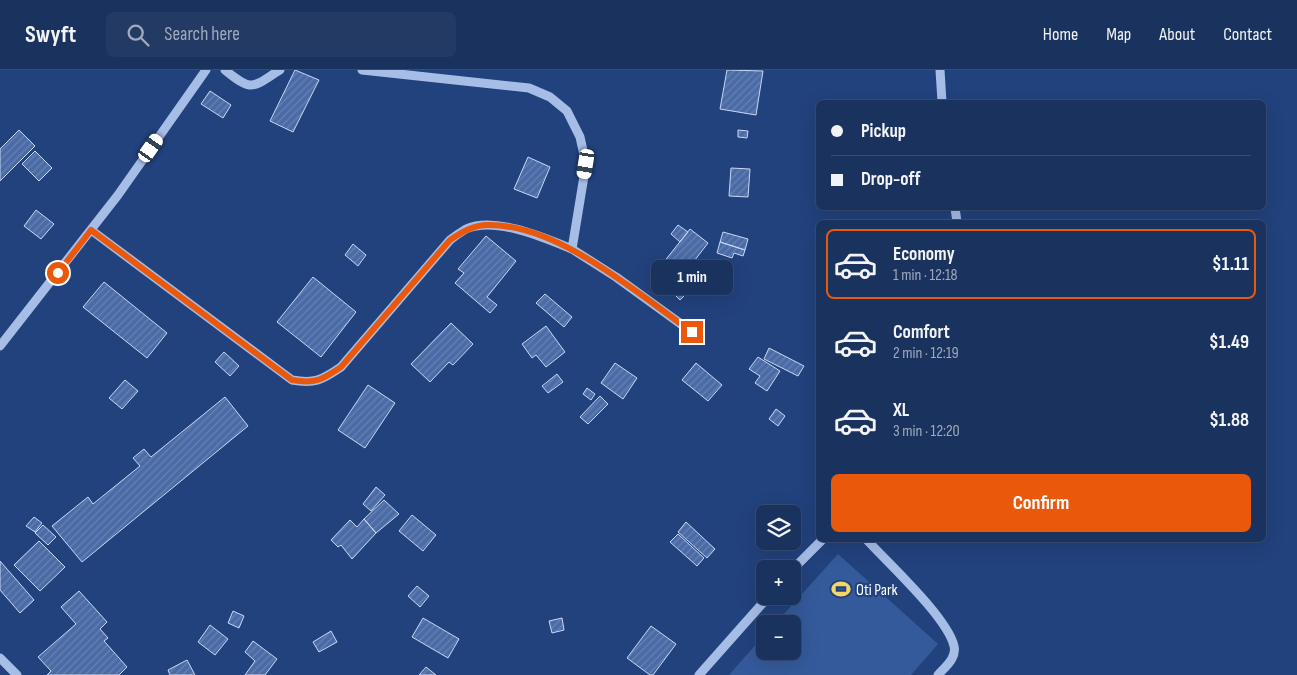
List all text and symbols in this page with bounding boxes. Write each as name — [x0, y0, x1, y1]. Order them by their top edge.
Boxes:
search box — [106, 12, 456, 57]
text: Swyft — [25, 20, 76, 49]
icon: search — [124, 21, 152, 49]
text: Search here — [164, 23, 240, 46]
text: Home — [1043, 24, 1078, 45]
text: Map — [1106, 24, 1131, 45]
text: About — [1159, 24, 1195, 45]
text: Contact — [1223, 24, 1272, 45]
text: Pickup — [861, 120, 906, 143]
car — [136, 131, 165, 165]
car — [576, 148, 595, 180]
text: Drop-off — [861, 168, 921, 191]
icon: car — [833, 242, 878, 287]
text: Economy — [893, 243, 955, 266]
text: $1.11 — [1212, 253, 1249, 276]
callout: 1 min — [651, 260, 733, 294]
route start — [47, 262, 69, 284]
text: 1 min · 12:18 — [893, 266, 958, 285]
text: 1 min — [677, 268, 707, 287]
icon: car — [833, 320, 878, 365]
route end — [681, 321, 703, 343]
text: Comfort — [893, 321, 950, 344]
text: $1.49 — [1209, 331, 1249, 354]
text: 2 min · 12:19 — [893, 344, 959, 363]
icon: car — [833, 398, 878, 443]
text: XL — [893, 399, 909, 422]
text: $1.88 — [1209, 409, 1249, 432]
text: 3 min · 12:20 — [893, 422, 960, 441]
button: Confirm — [831, 474, 1251, 532]
map controls — [756, 505, 801, 660]
button: layers — [756, 505, 801, 550]
button: + — [756, 560, 801, 605]
sports icon: Oti Park — [830, 578, 852, 600]
place label: Oti Park — [856, 581, 898, 600]
button: − — [756, 615, 801, 660]

